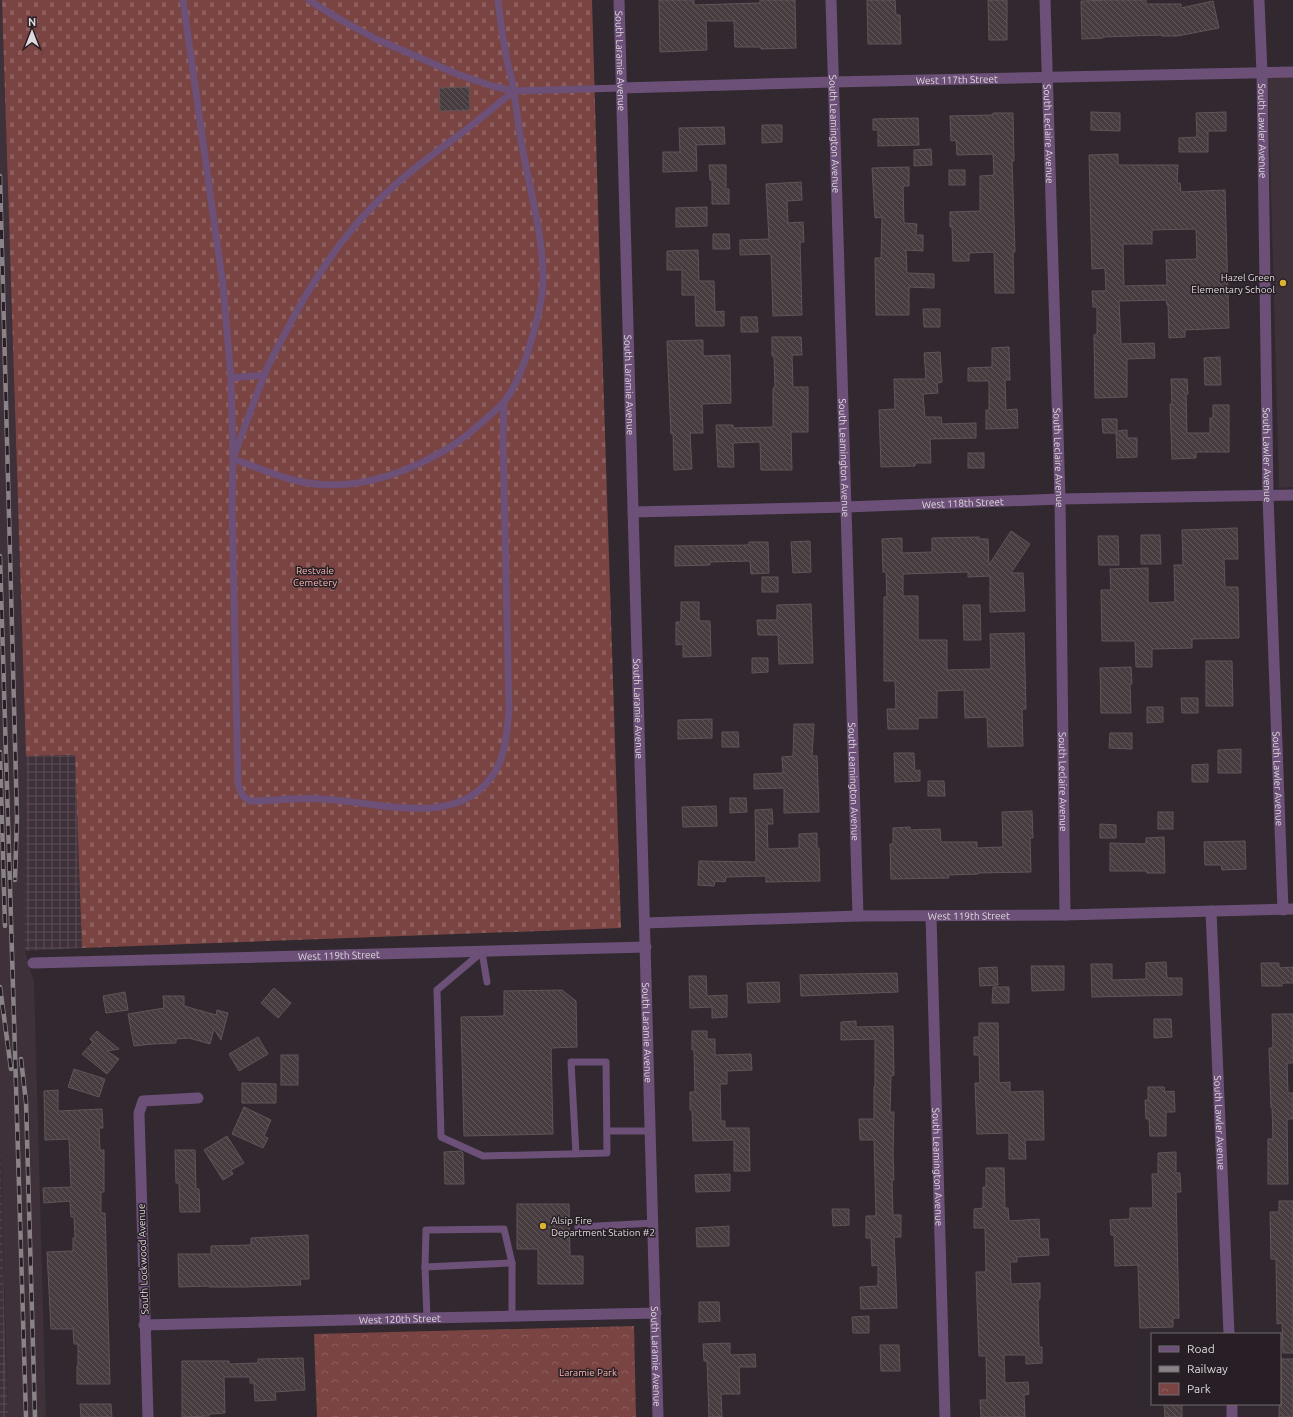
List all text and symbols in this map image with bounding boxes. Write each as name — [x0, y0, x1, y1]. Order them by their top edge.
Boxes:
street label: South Laramie Avenue — [614, 11, 628, 111]
north arrow — [12, 12, 52, 52]
text: N — [28, 16, 36, 28]
street label: West 117th Street — [916, 73, 998, 86]
street label: South Leamington Avenue — [828, 74, 842, 193]
street label: South Lawler Avenue — [1257, 83, 1269, 178]
street label: South Leclaire Avenue — [1042, 84, 1056, 184]
place label: Hazel Green Elementary School — [1191, 272, 1275, 295]
marker: Hazel Green Elementary School — [1278, 278, 1288, 288]
street label: South Laramie Avenue — [623, 334, 636, 435]
street label: South Leamington Avenue — [837, 398, 852, 517]
street label: South Lawler Avenue — [1261, 407, 1274, 502]
street label: South Leclaire Avenue — [1052, 408, 1066, 508]
street label: West 118th Street — [922, 496, 1004, 510]
park label: Restvale Cemetery — [293, 565, 337, 588]
street label: South Laramie Avenue — [632, 658, 645, 759]
street label: South Leamington Avenue — [847, 722, 861, 841]
street label: South Lawler Avenue — [1271, 731, 1285, 826]
street label: South Leclaire Avenue — [1057, 732, 1069, 832]
street label: West 119th Street — [928, 910, 1010, 921]
street label: West 119th Street — [298, 948, 380, 962]
street label: South Laramie Avenue — [641, 982, 654, 1083]
street label: South Lawler Avenue — [1213, 1075, 1228, 1170]
street label: South Leamington Avenue — [931, 1107, 945, 1226]
street label: South Lockwood Avenue — [136, 1204, 150, 1314]
place label: Alsip Fire Department Station #2 — [551, 1215, 655, 1238]
marker: Alsip Fire Department Station #2 — [538, 1221, 548, 1231]
street label: South Laramie Avenue — [649, 1306, 663, 1407]
street label: West 120th Street — [359, 1312, 441, 1325]
legend — [1151, 1333, 1281, 1405]
text: Road — [1187, 1342, 1215, 1355]
text: Railway — [1187, 1362, 1228, 1375]
park label: Laramie Park — [559, 1367, 617, 1378]
text: Park — [1187, 1382, 1211, 1395]

